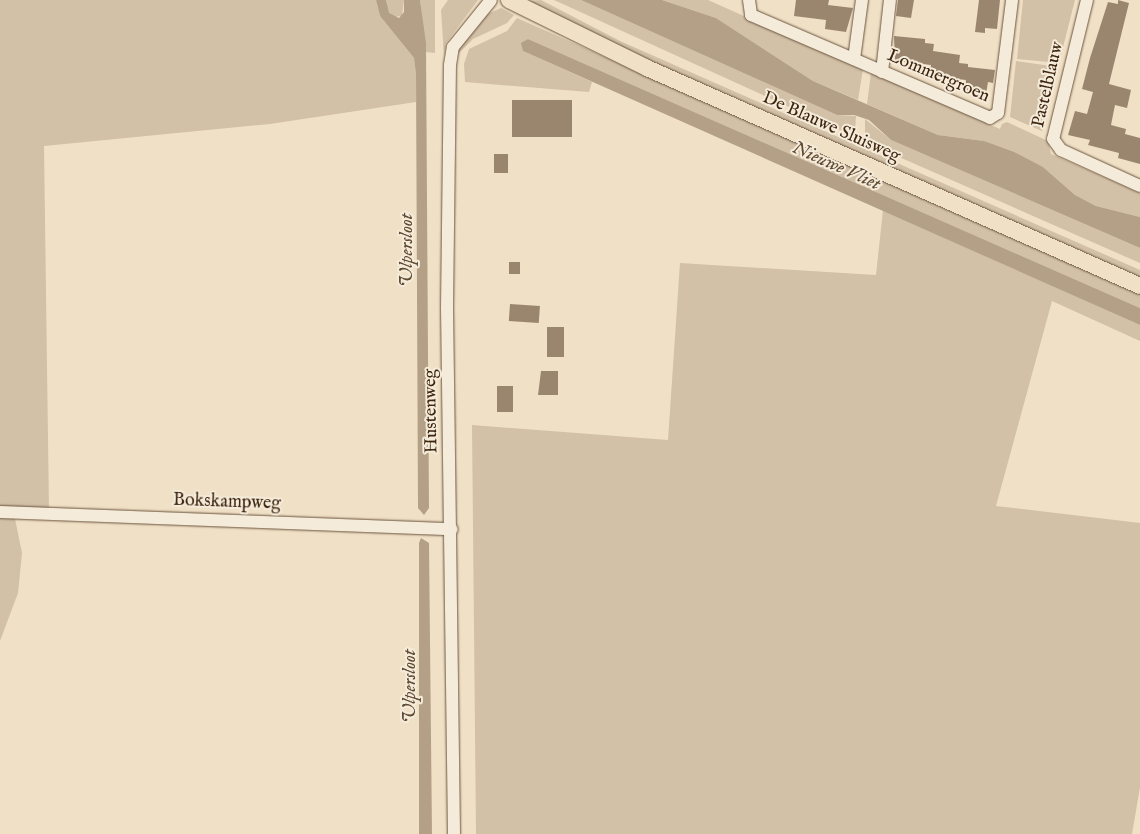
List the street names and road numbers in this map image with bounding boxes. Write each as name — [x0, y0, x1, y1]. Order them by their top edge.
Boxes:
street label: Pastelblauw — [1029, 40, 1069, 130]
street label: Lommergroen — [884, 46, 992, 108]
street label: De Blauwe Sluisweg — [759, 88, 903, 168]
street label: Hustenweg — [420, 369, 444, 453]
street label: Bokskampweg — [173, 490, 281, 516]

